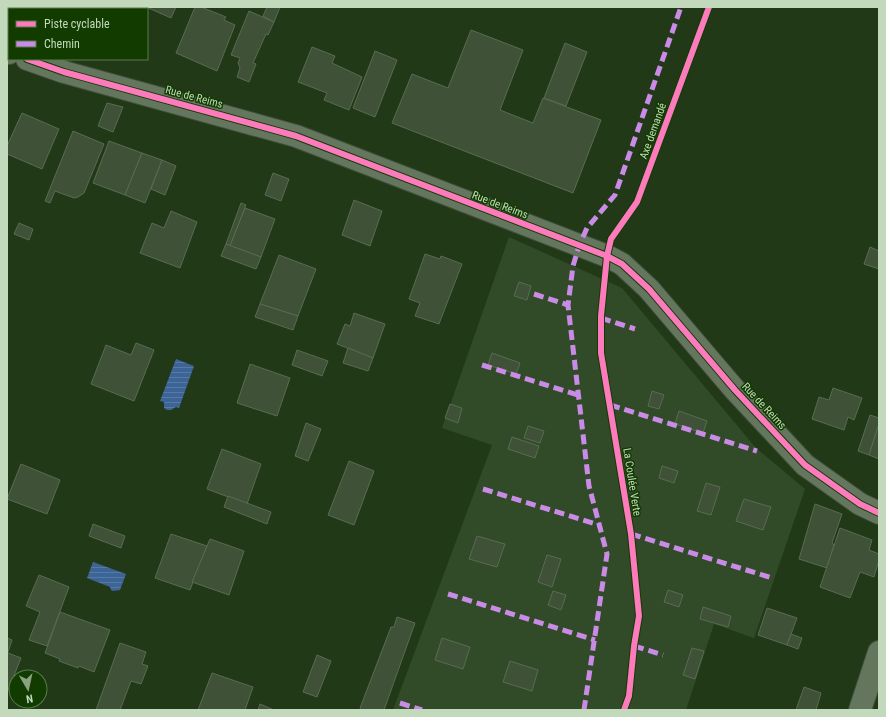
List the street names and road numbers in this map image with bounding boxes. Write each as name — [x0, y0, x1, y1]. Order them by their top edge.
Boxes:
street label: Rue de Reims — [164, 83, 224, 111]
street label: Axe demandé — [637, 101, 669, 161]
street label: Rue de Reims — [470, 188, 530, 222]
street label: Rue de Reims — [739, 380, 789, 432]
street label: La Coulée Verte — [620, 447, 644, 517]

